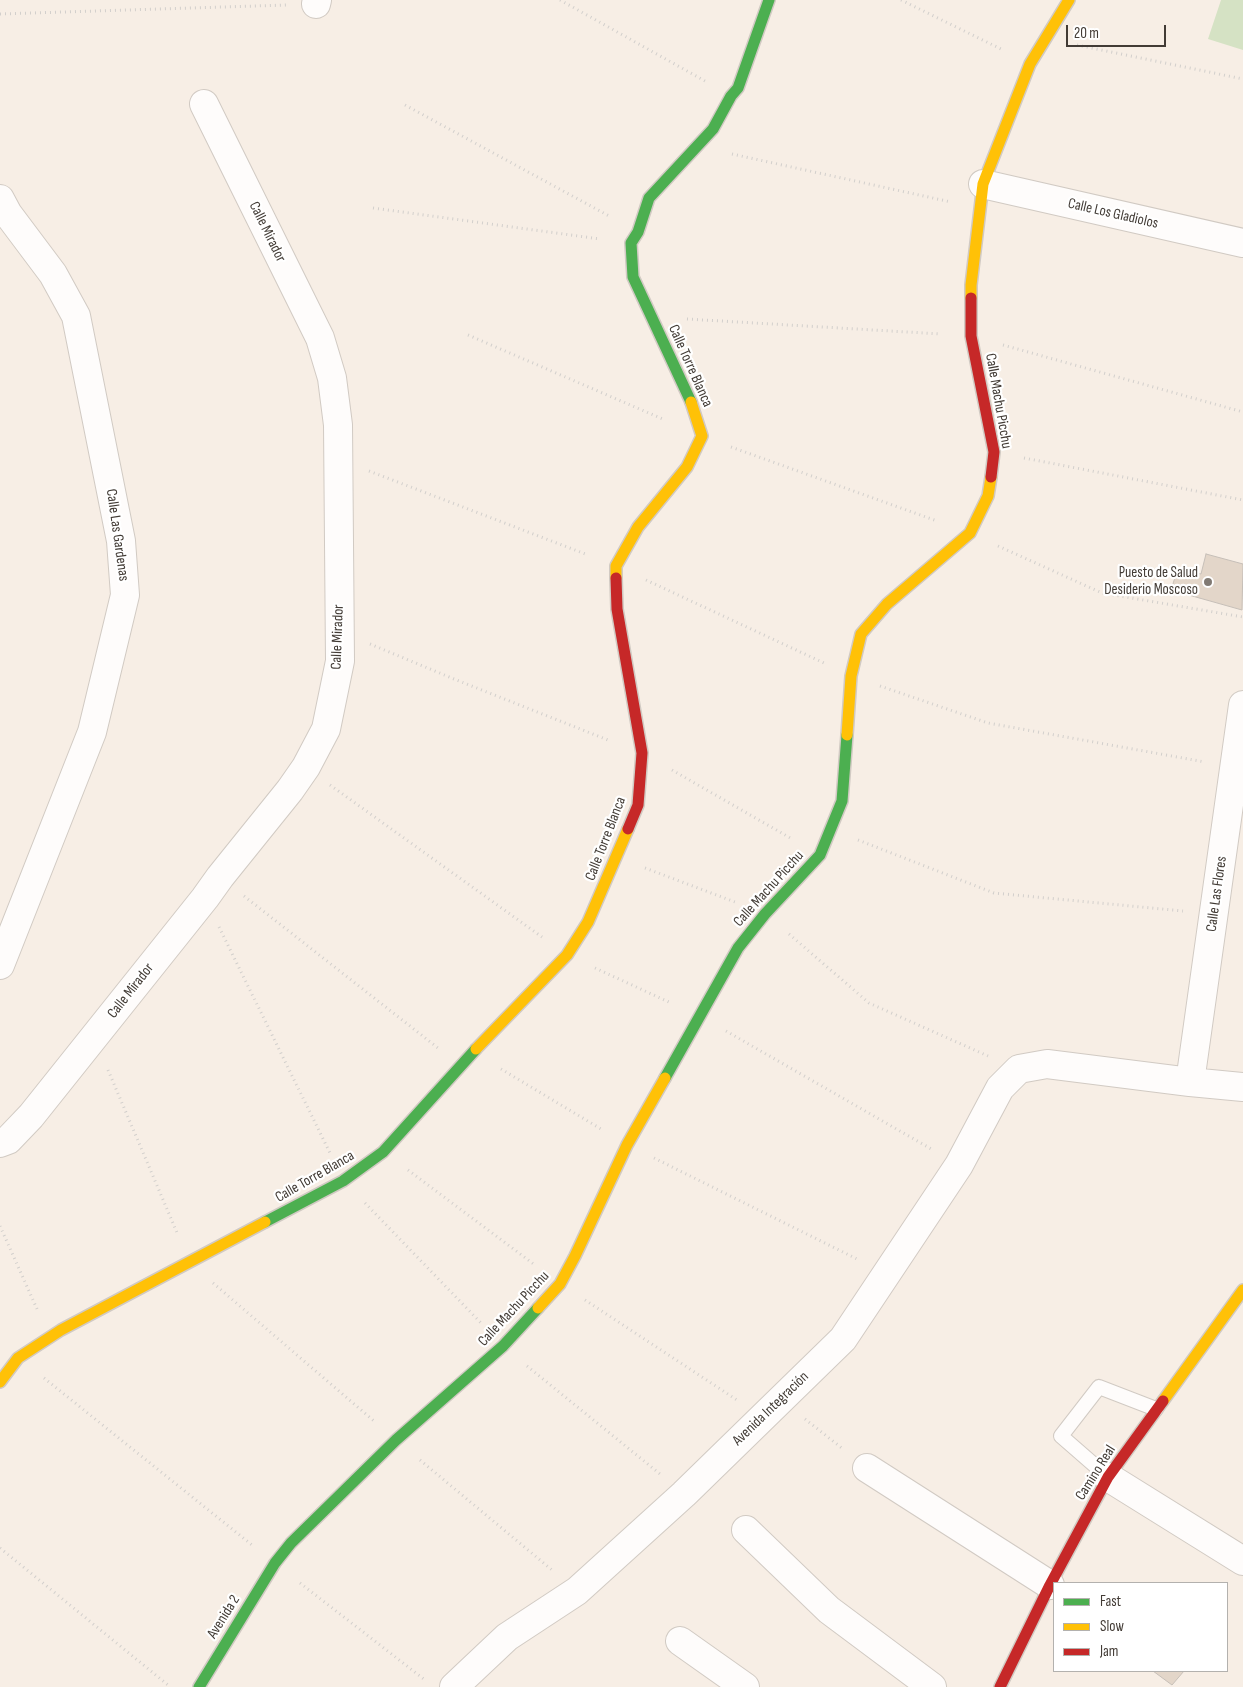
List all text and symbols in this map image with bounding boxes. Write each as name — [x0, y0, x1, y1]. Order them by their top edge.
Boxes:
scale bar — [1068, 15, 1168, 47]
text: 20 m — [1074, 24, 1099, 43]
street label: Calle Los Gladiolos — [1066, 195, 1160, 233]
street label: Calle Mirador — [245, 199, 289, 265]
street label: Calle Torre Blanca — [664, 322, 716, 410]
street label: Calle Machu Picchu — [981, 352, 1015, 450]
street label: Calle Las Gardenas — [102, 488, 132, 582]
place label: Puesto de Salud Desiderio Moscoso — [1104, 564, 1198, 599]
marker: Puesto de Salud Desiderio Moscoso — [1202, 576, 1214, 588]
street label: Calle Mirador — [328, 604, 348, 670]
street label: Calle Torre Blanca — [582, 795, 630, 883]
street label: Calle Machu Picchu — [730, 847, 808, 931]
street label: Calle Las Flores — [1203, 855, 1231, 933]
street label: Calle Mirador — [104, 960, 158, 1022]
street label: Calle Torre Blanca — [272, 1147, 358, 1207]
street label: Calle Machu Picchu — [475, 1268, 553, 1350]
street label: Avenida Integración — [729, 1368, 813, 1450]
street label: Camino Real — [1072, 1442, 1120, 1504]
legend — [1053, 1582, 1228, 1672]
street label: Avenida 2 — [204, 1592, 244, 1642]
text: Fast — [1100, 1592, 1121, 1611]
text: Slow — [1100, 1617, 1124, 1636]
text: Jam — [1100, 1642, 1118, 1661]

